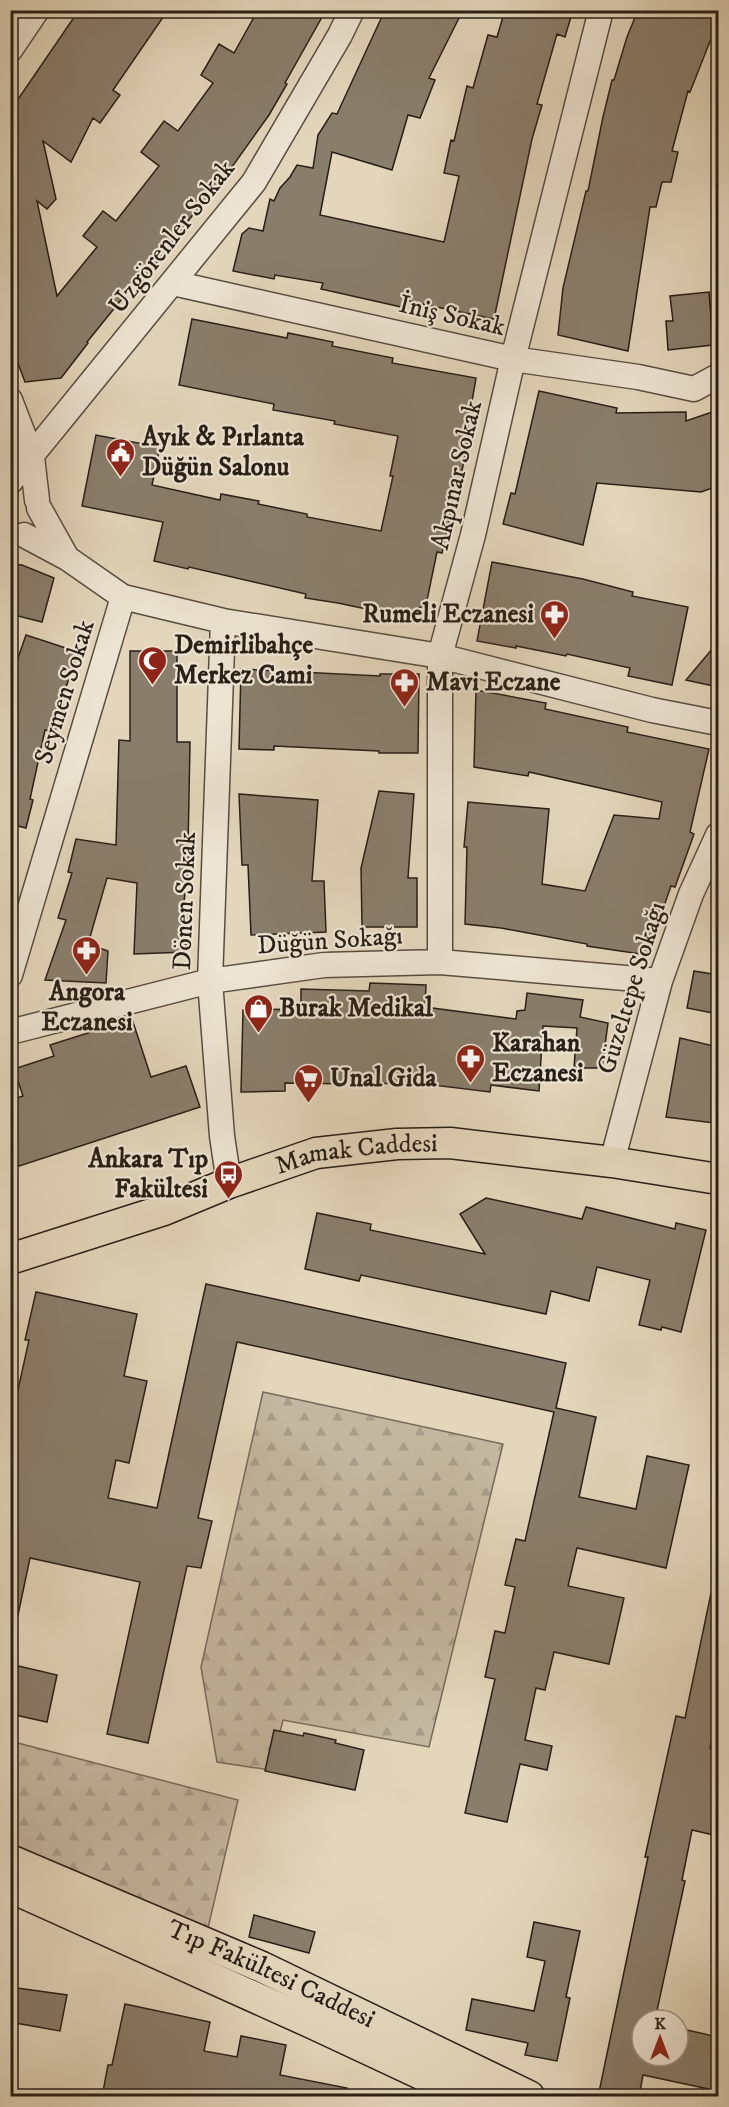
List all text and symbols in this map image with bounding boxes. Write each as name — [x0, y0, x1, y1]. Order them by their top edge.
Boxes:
street label: Uzgörenler Sokak — [101, 153, 243, 321]
street label: İniş Sokak — [396, 287, 509, 344]
street label: Akpınar Sokak — [424, 397, 490, 553]
place label: Ayık & Pırlanta Düğün Salonu — [141, 421, 305, 484]
public building icon: Ayık & Pırlanta Düğün Salonu — [105, 436, 137, 478]
place label: Rumeli Eczanesi — [362, 598, 534, 631]
pharmacy icon: Rumeli Eczanesi — [539, 598, 571, 640]
street label: Seymen Sokak — [27, 616, 103, 768]
place label: Demirlibahçe Merkez Cami — [174, 629, 313, 692]
mosque icon: Demirlibahçe Merkez Cami — [137, 644, 169, 686]
pharmacy icon: Mavi Eczane — [389, 666, 421, 708]
place label: Mavi Eczane — [426, 666, 561, 699]
street label: Dönen Sokak — [166, 831, 204, 971]
street label: Güzeltepe Sokağı — [590, 898, 674, 1078]
street label: Düğün Sokağı — [256, 919, 404, 963]
pharmacy icon: Angora Eczanesi — [71, 934, 103, 976]
place label: Angora Eczanesi — [41, 976, 133, 1039]
shop icon: Burak Medikal — [242, 992, 274, 1034]
place label: Burak Medikal — [279, 992, 434, 1025]
place label: Karahan Eczanesi — [492, 1027, 584, 1090]
pharmacy icon: Karahan Eczanesi — [455, 1042, 487, 1084]
supermarket icon: Unal Gida — [293, 1062, 325, 1104]
place label: Unal Gida — [330, 1062, 437, 1095]
street label: Mamak Caddesi — [271, 1127, 438, 1182]
place label: Ankara Tıp Fakültesi — [87, 1143, 208, 1206]
bus stop icon: Ankara Tıp Fakültesi — [213, 1158, 245, 1200]
street label: Tıp Fakültesi Caddesi — [162, 1912, 381, 2036]
north arrow — [630, 2008, 690, 2068]
text: K — [654, 2014, 666, 2034]

